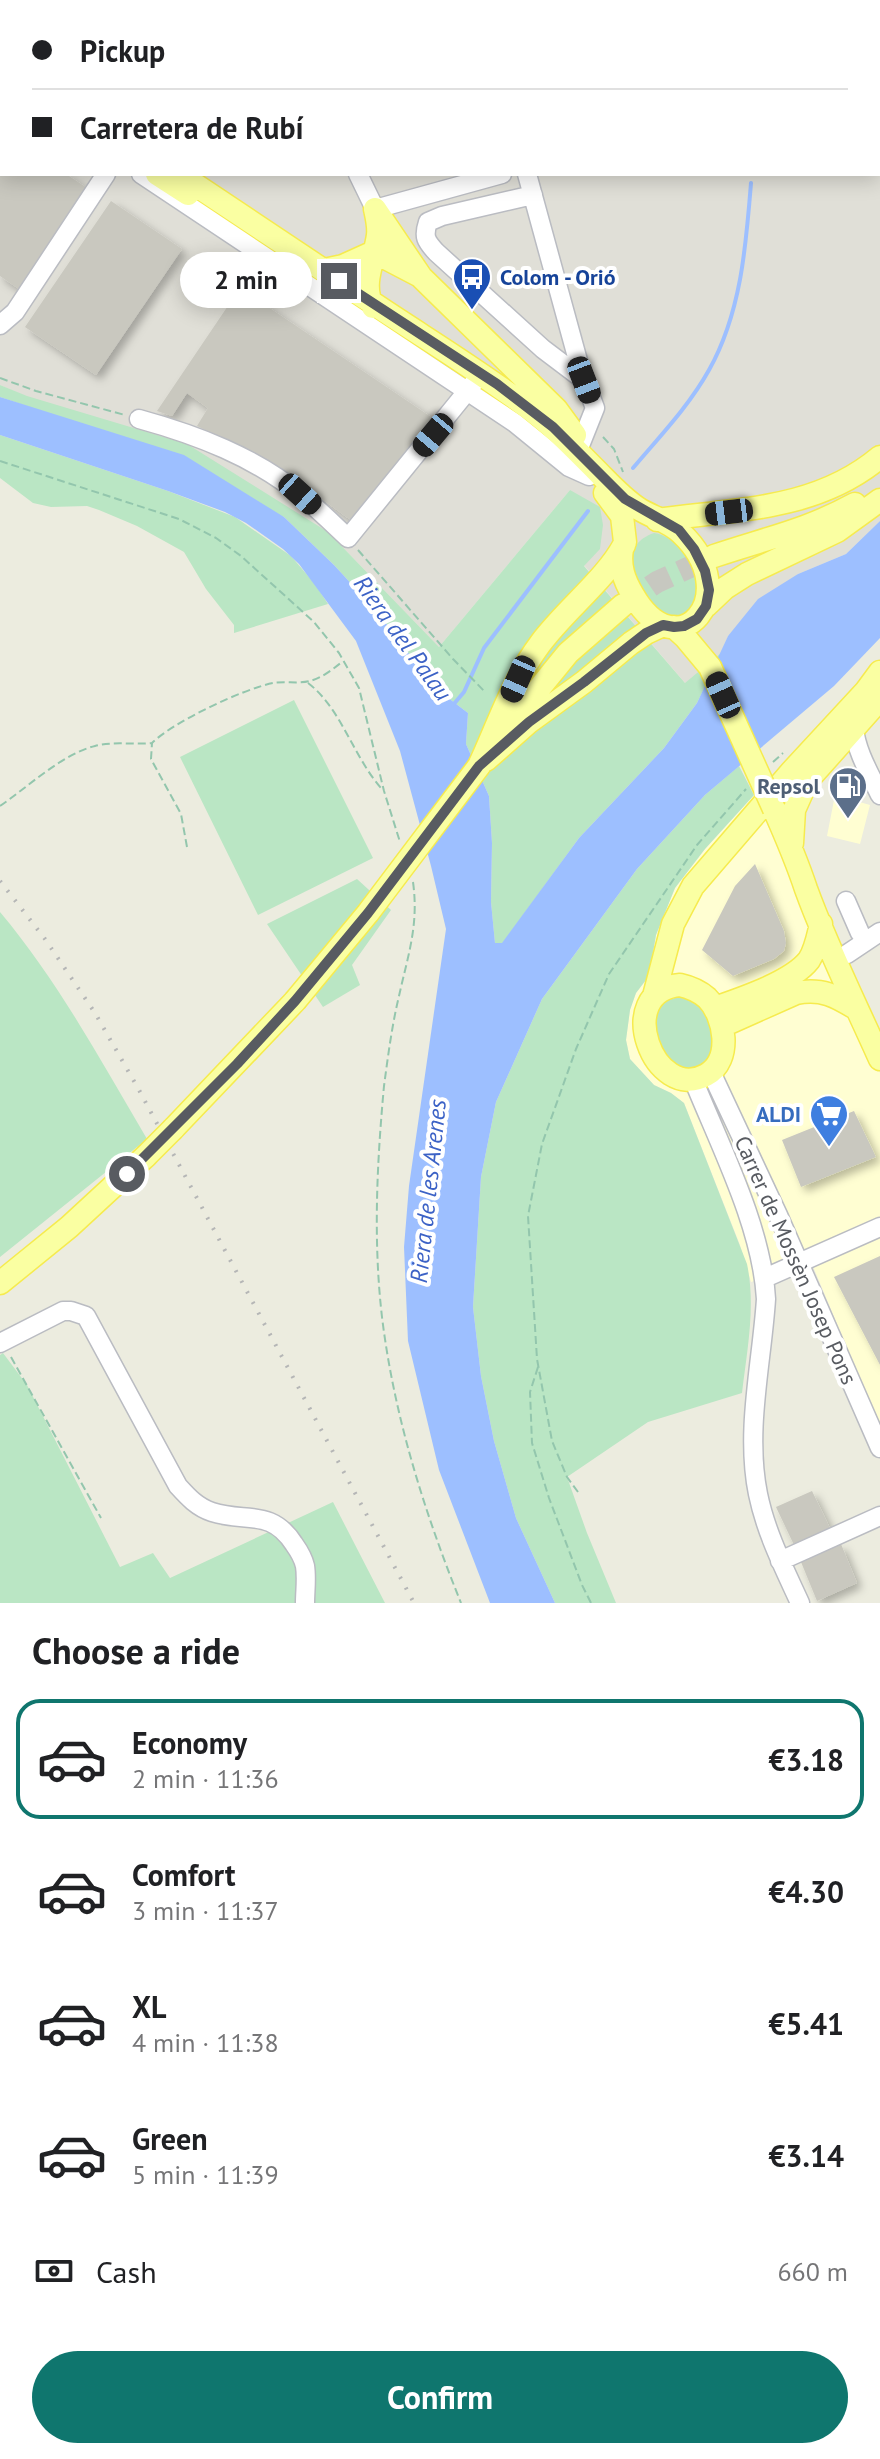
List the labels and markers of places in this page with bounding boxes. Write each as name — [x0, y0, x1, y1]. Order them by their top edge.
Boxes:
bus stop icon: Colom - Orió — [451, 256, 493, 311]
place label: Colom - Orió — [500, 263, 616, 291]
fuel station icon: Repsol — [827, 765, 869, 820]
place label: Repsol — [757, 772, 821, 800]
supermarket icon: ALDI — [808, 1093, 850, 1148]
place label: ALDI — [756, 1100, 801, 1128]

